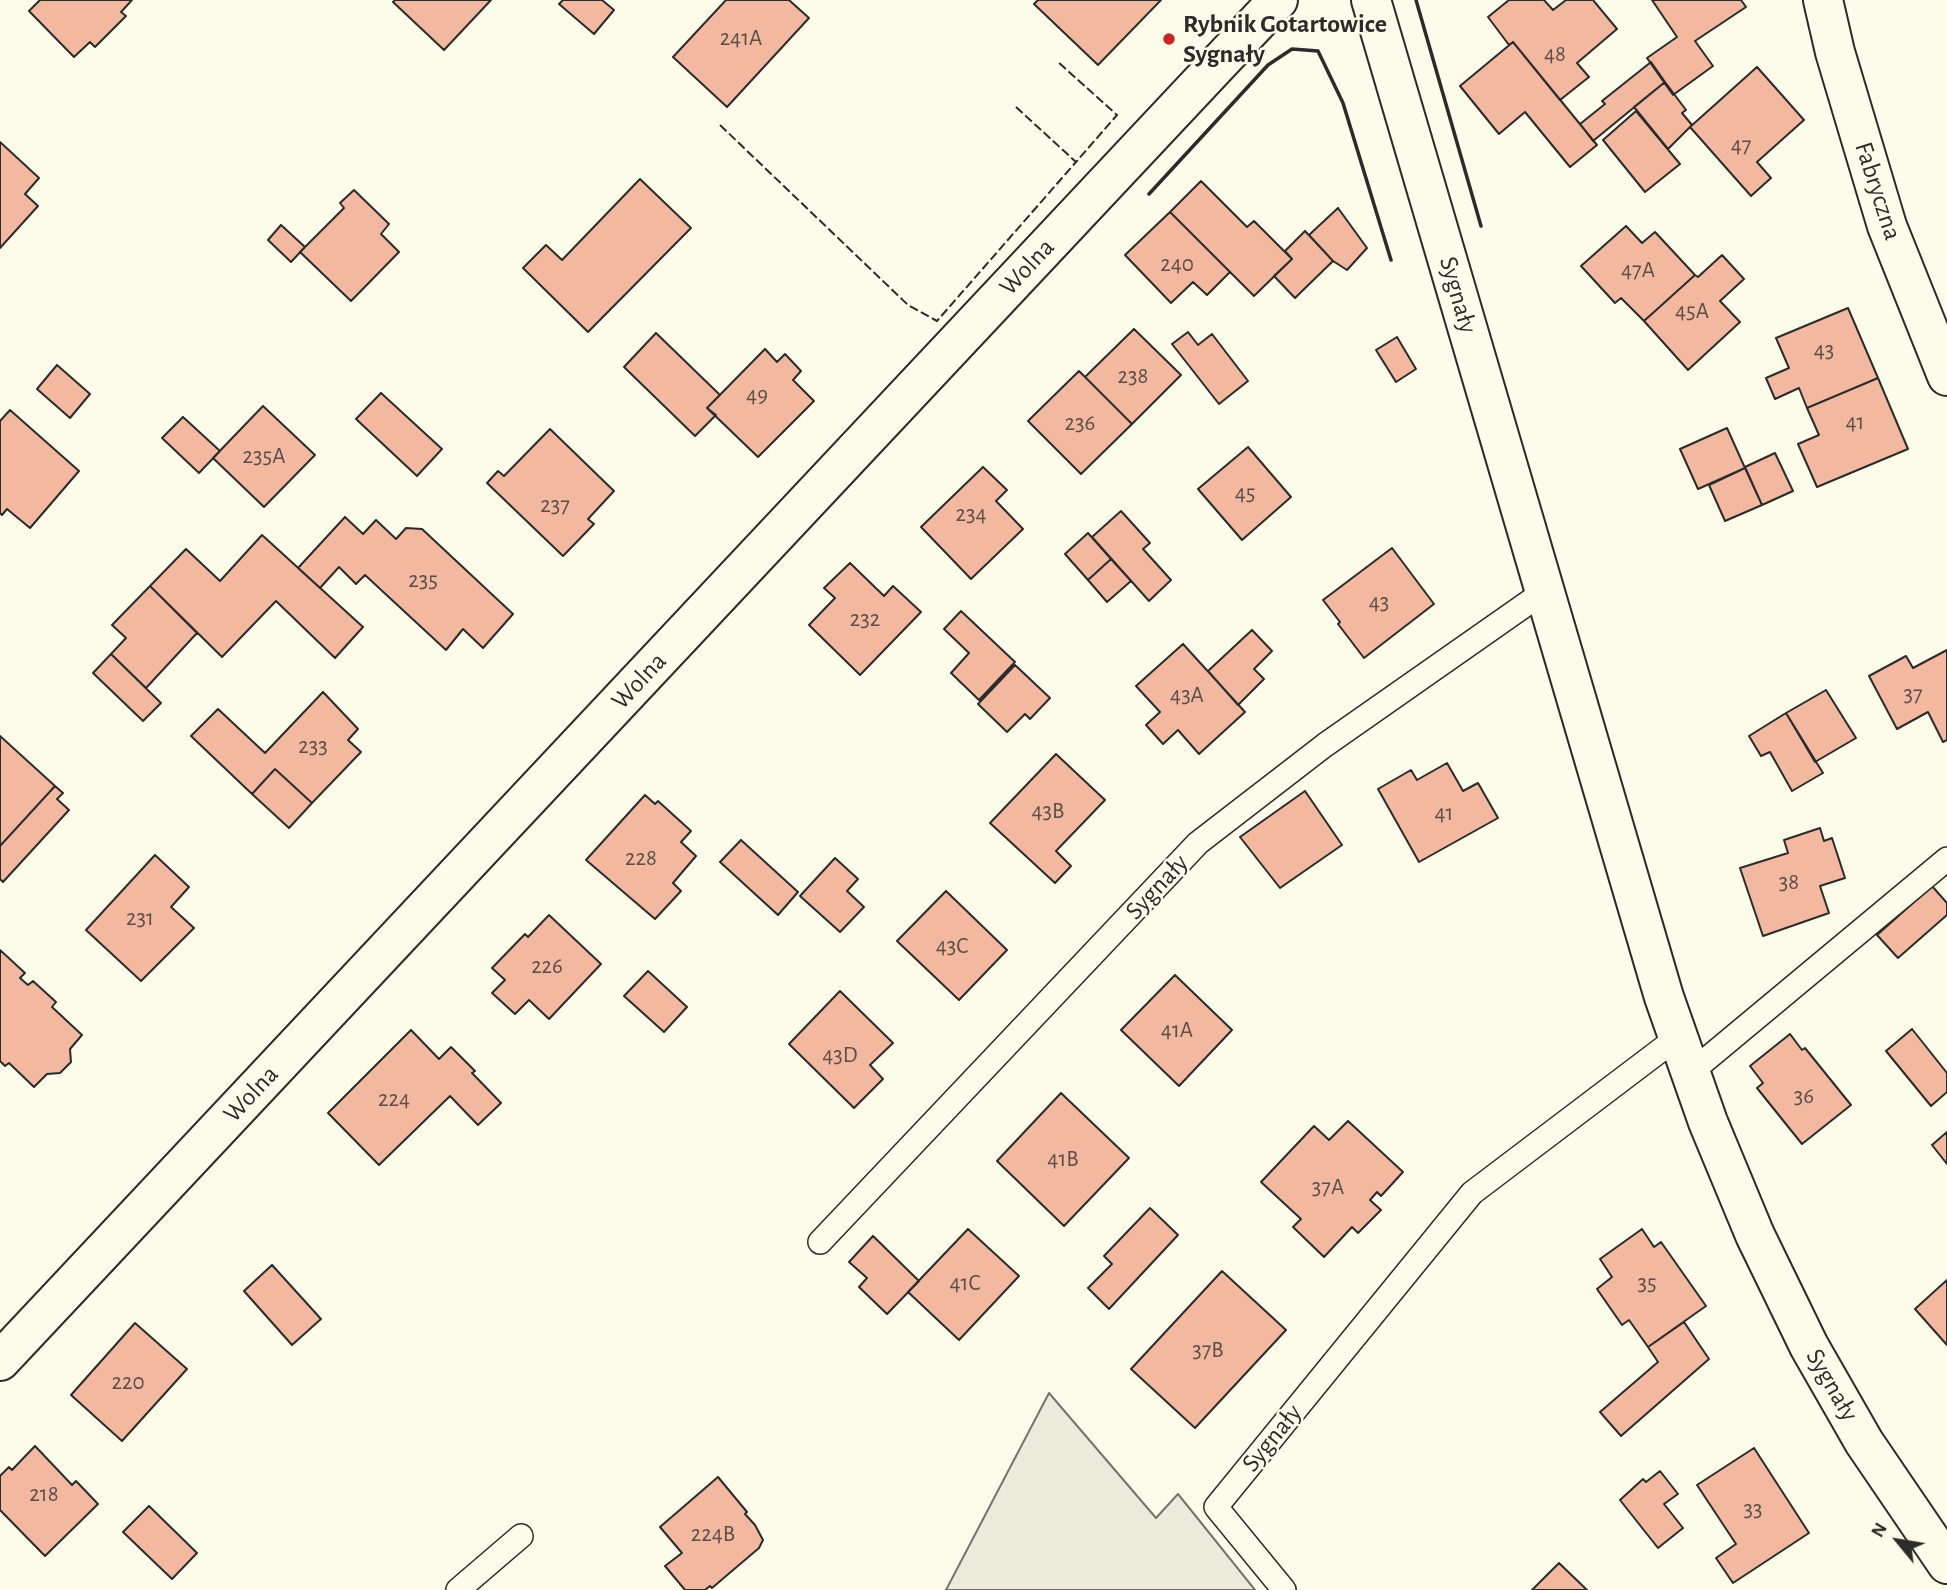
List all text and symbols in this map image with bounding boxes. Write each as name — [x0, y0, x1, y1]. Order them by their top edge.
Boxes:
place label: Rybnik Gotartowice Sygnały — [1183, 8, 1387, 70]
house number: 241A — [720, 24, 762, 52]
marker: Rybnik Gotartowice Sygnały — [1161, 31, 1177, 47]
house number: 48 — [1544, 40, 1566, 68]
house number: 47 — [1731, 131, 1751, 159]
street label: Fabryczna — [1848, 138, 1908, 244]
street label: Wolna — [993, 232, 1061, 302]
house number: 240 — [1160, 250, 1194, 278]
street label: Sygnały — [1432, 253, 1484, 337]
house number: 47A — [1621, 256, 1655, 284]
house number: 45A — [1675, 297, 1709, 325]
house number: 43 — [1814, 336, 1834, 364]
house number: 238 — [1118, 362, 1148, 390]
house number: 49 — [746, 381, 768, 409]
house number: 41 — [1846, 408, 1864, 436]
house number: 236 — [1065, 409, 1095, 437]
house number: 235A — [243, 442, 285, 470]
house number: 45 — [1235, 479, 1255, 507]
house number: 237 — [540, 491, 570, 519]
house number: 234 — [955, 500, 987, 528]
house number: 235 — [408, 566, 438, 594]
house number: 43 — [1369, 588, 1389, 616]
house number: 232 — [850, 605, 880, 633]
street label: Wolna — [605, 646, 673, 716]
house number: 37 — [1903, 680, 1923, 708]
house number: 43A — [1170, 681, 1204, 709]
house number: 233 — [298, 732, 328, 760]
house number: 43B — [1032, 797, 1064, 825]
house number: 41 — [1435, 799, 1453, 827]
house number: 228 — [625, 844, 657, 872]
street label: Sygnały — [1119, 848, 1195, 926]
house number: 38 — [1779, 868, 1799, 896]
house number: 231 — [126, 904, 154, 932]
house number: 43C — [936, 932, 968, 960]
house number: 226 — [531, 952, 563, 980]
house number: 41A — [1161, 1016, 1193, 1044]
house number: 43D — [822, 1041, 858, 1069]
street label: Wolna — [217, 1059, 285, 1129]
house number: 36 — [1794, 1082, 1814, 1110]
house number: 224 — [378, 1085, 410, 1113]
house number: 41B — [1047, 1145, 1079, 1173]
house number: 37A — [1312, 1173, 1344, 1201]
house number: 41C — [950, 1269, 980, 1297]
house number: 35 — [1637, 1269, 1657, 1297]
house number: 37B — [1192, 1336, 1224, 1364]
street label: Sygnały — [1799, 1343, 1865, 1427]
house number: 220 — [111, 1368, 145, 1396]
street label: Sygnały — [1235, 1398, 1309, 1478]
house number: 218 — [29, 1480, 59, 1508]
house number: 33 — [1744, 1495, 1762, 1523]
north arrow — [1863, 1506, 1933, 1576]
house number: 224B — [691, 1520, 735, 1548]
text: N — [1868, 1520, 1891, 1541]

